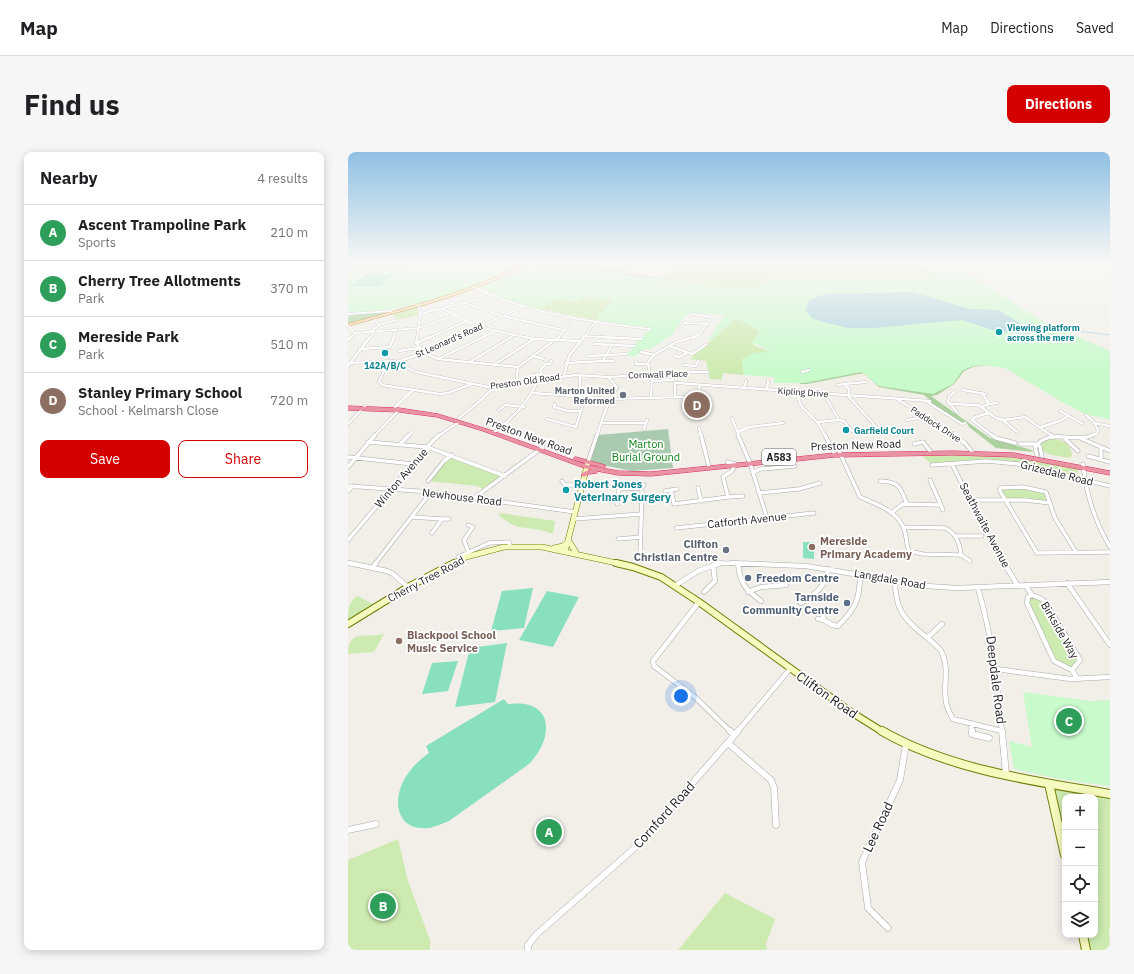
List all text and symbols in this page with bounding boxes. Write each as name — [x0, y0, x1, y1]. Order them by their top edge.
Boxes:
text: Map — [20, 16, 58, 40]
text: Map — [941, 19, 968, 37]
text: Directions — [990, 19, 1054, 37]
text: Saved — [1076, 19, 1114, 37]
button: Directions — [1007, 85, 1110, 123]
text: Find us — [24, 86, 120, 123]
text: Nearby — [40, 167, 98, 189]
text: 4 results — [257, 170, 308, 187]
text: Ascent Trampoline Park — [78, 215, 246, 234]
text: A — [49, 224, 57, 241]
text: 210 m — [270, 224, 308, 241]
text: Sports — [78, 234, 116, 251]
text: Cherry Tree Allotments — [78, 271, 241, 290]
text: B — [49, 280, 57, 297]
text: 370 m — [270, 280, 308, 297]
text: Park — [78, 290, 104, 307]
street label: St Leonard's Road — [414, 320, 484, 360]
place label: Viewing platform across the mere — [1007, 322, 1080, 343]
text: Mereside Park — [78, 327, 179, 346]
marker: Viewing platform across the mere — [994, 327, 1004, 337]
text: C — [49, 336, 57, 353]
text: 510 m — [270, 336, 308, 353]
text: Park — [78, 346, 104, 363]
marker: 142A/B/C — [380, 348, 390, 358]
place label: 142A/B/C — [364, 360, 406, 371]
street label: Cornwall Place — [628, 367, 688, 381]
street label: Preston Old Road — [490, 371, 560, 391]
text: Stanley Primary School — [78, 383, 242, 402]
place label: Marton United Reformed — [555, 385, 615, 406]
street label: Kipling Drive — [777, 385, 829, 399]
marker: Marton United Reformed — [618, 390, 628, 400]
pin: D — [684, 390, 710, 420]
text: D — [48, 392, 58, 409]
text: 720 m — [270, 392, 308, 409]
text: School · Kelmarsh Close — [78, 402, 219, 419]
street label: Paddock Drive — [909, 404, 963, 444]
street label: Preston New Road — [484, 414, 574, 458]
marker: Garfield Court — [841, 425, 851, 435]
place label: Garfield Court — [854, 425, 914, 436]
street label: Preston New Road — [810, 436, 902, 454]
park label: Marton Burial Ground — [612, 437, 680, 464]
button: Save — [40, 440, 170, 478]
button: Share — [178, 440, 308, 478]
street label: Winton Avenue — [371, 445, 431, 511]
road number: A583 — [762, 449, 796, 465]
street label: Grizedale Road — [1019, 457, 1095, 489]
place label: Robert Jones Veterinary Surgery — [574, 477, 671, 504]
street label: Seathwaite Avenue — [957, 480, 1013, 570]
street label: Newhouse Road — [421, 485, 503, 509]
marker: Robert Jones Veterinary Surgery — [561, 485, 571, 495]
street label: Catforth Avenue — [707, 509, 787, 531]
place label: Mereside Primary Academy — [820, 534, 912, 561]
place label: Clifton Christian Centre — [634, 537, 718, 564]
marker: Mereside Primary Academy — [807, 542, 817, 552]
marker: Clifton Christian Centre — [721, 545, 731, 555]
street label: Cherry Tree Road — [385, 553, 467, 605]
street label: Langdale Road — [853, 566, 927, 592]
place label: Freedom Centre — [756, 571, 839, 585]
marker: Freedom Centre — [743, 573, 753, 583]
place label: Tarnside Community Centre — [742, 590, 839, 617]
marker: Tarnside Community Centre — [842, 598, 852, 608]
street label: Birkside Way — [1038, 599, 1082, 662]
place label: Blackpool School Music Service — [407, 628, 497, 655]
street label: Deepdale Road — [982, 635, 1010, 725]
marker: Blackpool School Music Service — [394, 636, 404, 646]
street label: Clifton Road — [793, 668, 861, 722]
your location — [671, 686, 691, 706]
pin: C — [1056, 706, 1082, 736]
street label: Cornford Road — [630, 778, 698, 852]
map controls — [1062, 794, 1098, 938]
button: + — [1062, 794, 1098, 830]
street label: Lee Road — [859, 799, 897, 855]
pin: A — [536, 817, 562, 847]
button: − — [1062, 830, 1098, 866]
button: locate — [1062, 866, 1098, 902]
pin: B — [370, 891, 396, 921]
button: layers — [1062, 902, 1098, 938]

